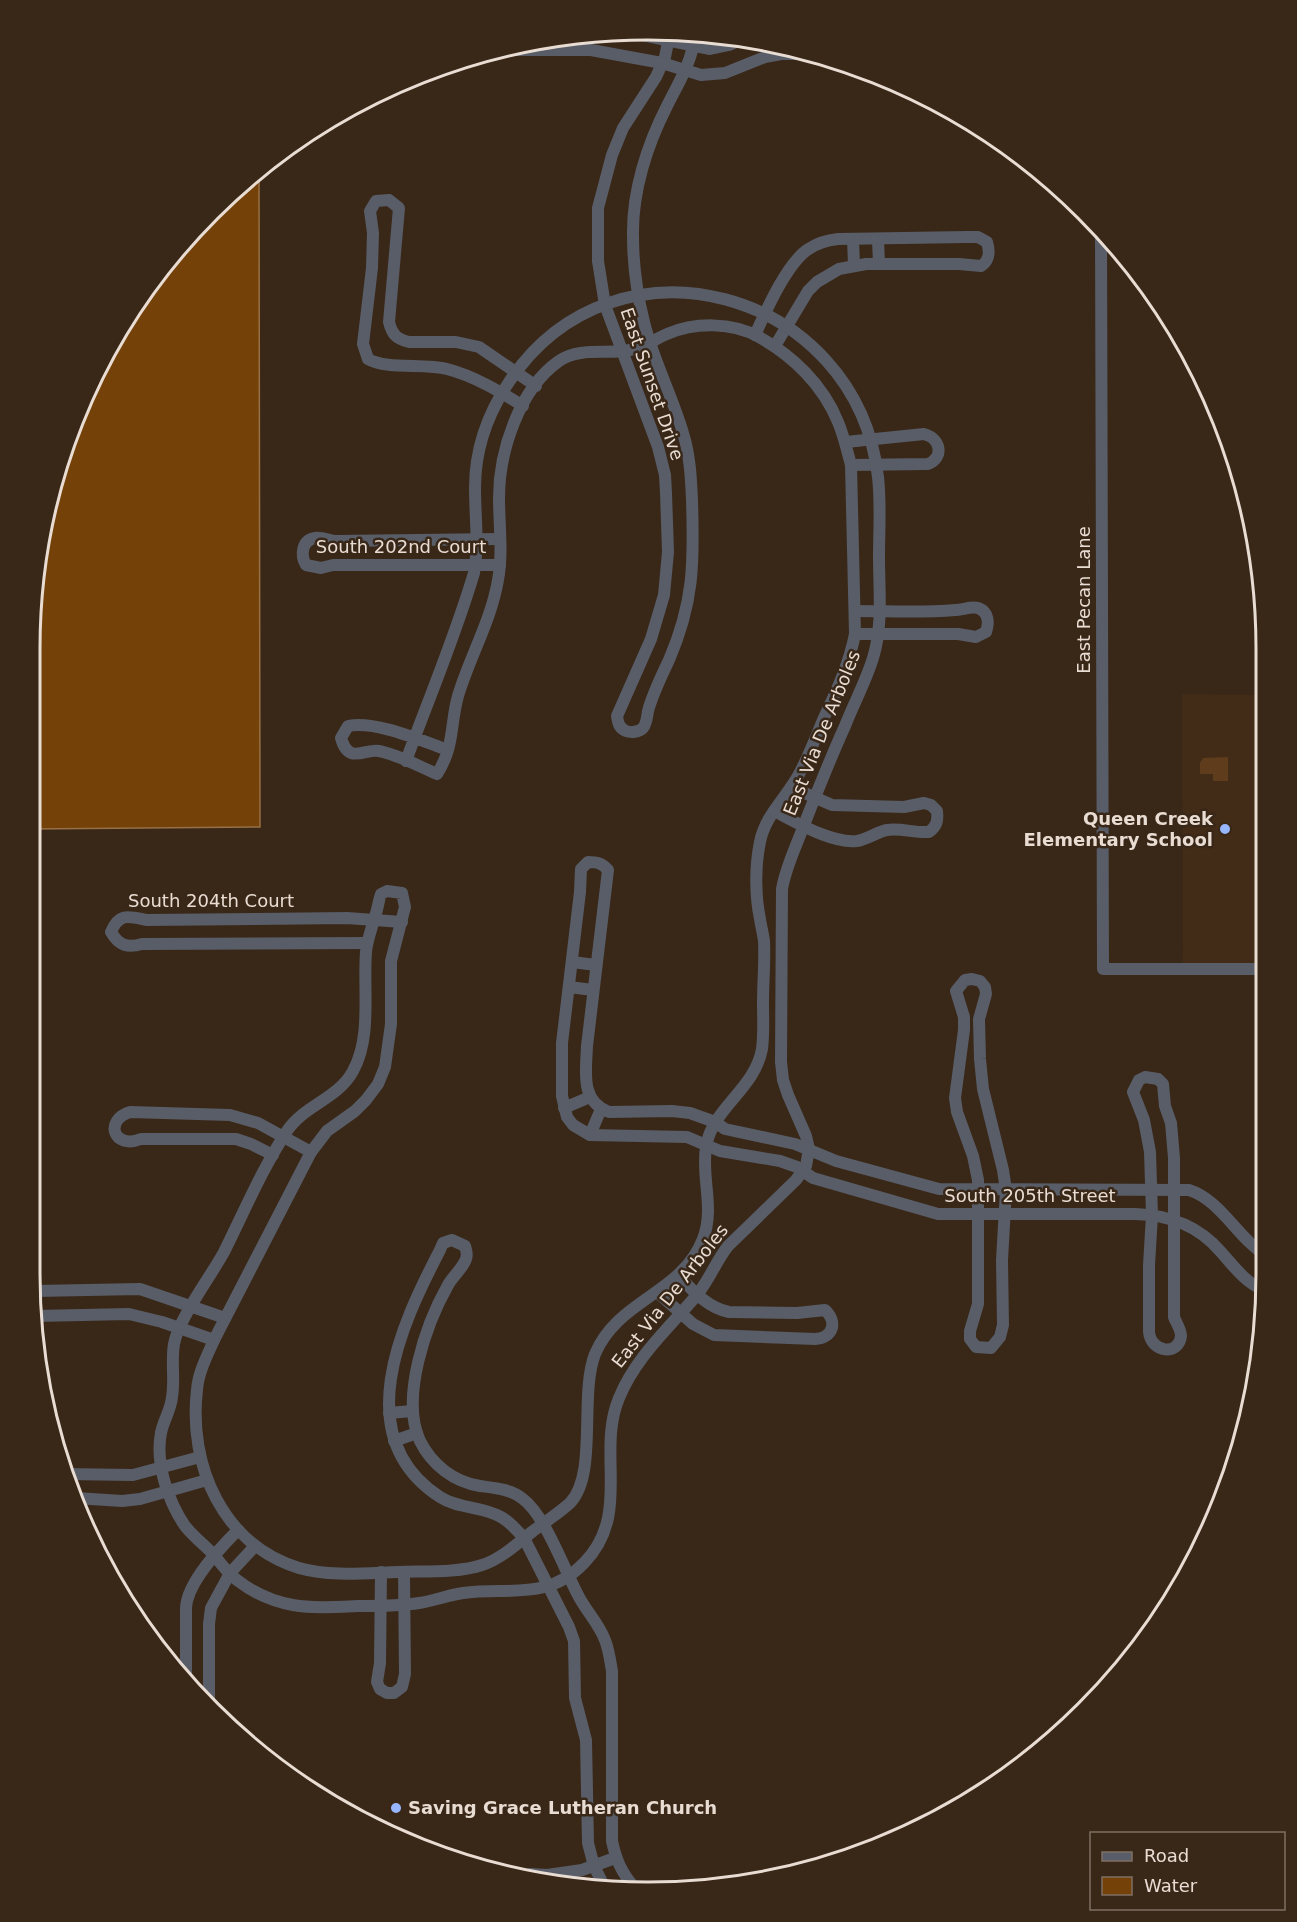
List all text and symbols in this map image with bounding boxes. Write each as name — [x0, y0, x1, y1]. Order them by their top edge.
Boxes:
street label: East Sunset Drive — [616, 305, 688, 463]
street label: East Pecan Lane — [1073, 526, 1094, 674]
street label: South 202nd Court — [316, 536, 486, 557]
street label: East Via De Arboles — [779, 647, 864, 819]
place label: Queen Creek Elementary School — [1024, 808, 1214, 850]
marker: Queen Creek Elementary School — [1218, 822, 1232, 836]
street label: South 204th Court — [128, 890, 294, 911]
street label: South 205th Street — [944, 1185, 1116, 1206]
street label: East Via De Arboles — [607, 1220, 732, 1372]
place label: Saving Grace Lutheran Church — [408, 1797, 717, 1818]
marker: Saving Grace Lutheran Church — [389, 1801, 403, 1815]
legend — [1090, 1832, 1285, 1910]
text: Road — [1144, 1845, 1189, 1866]
text: Water — [1144, 1875, 1198, 1896]

